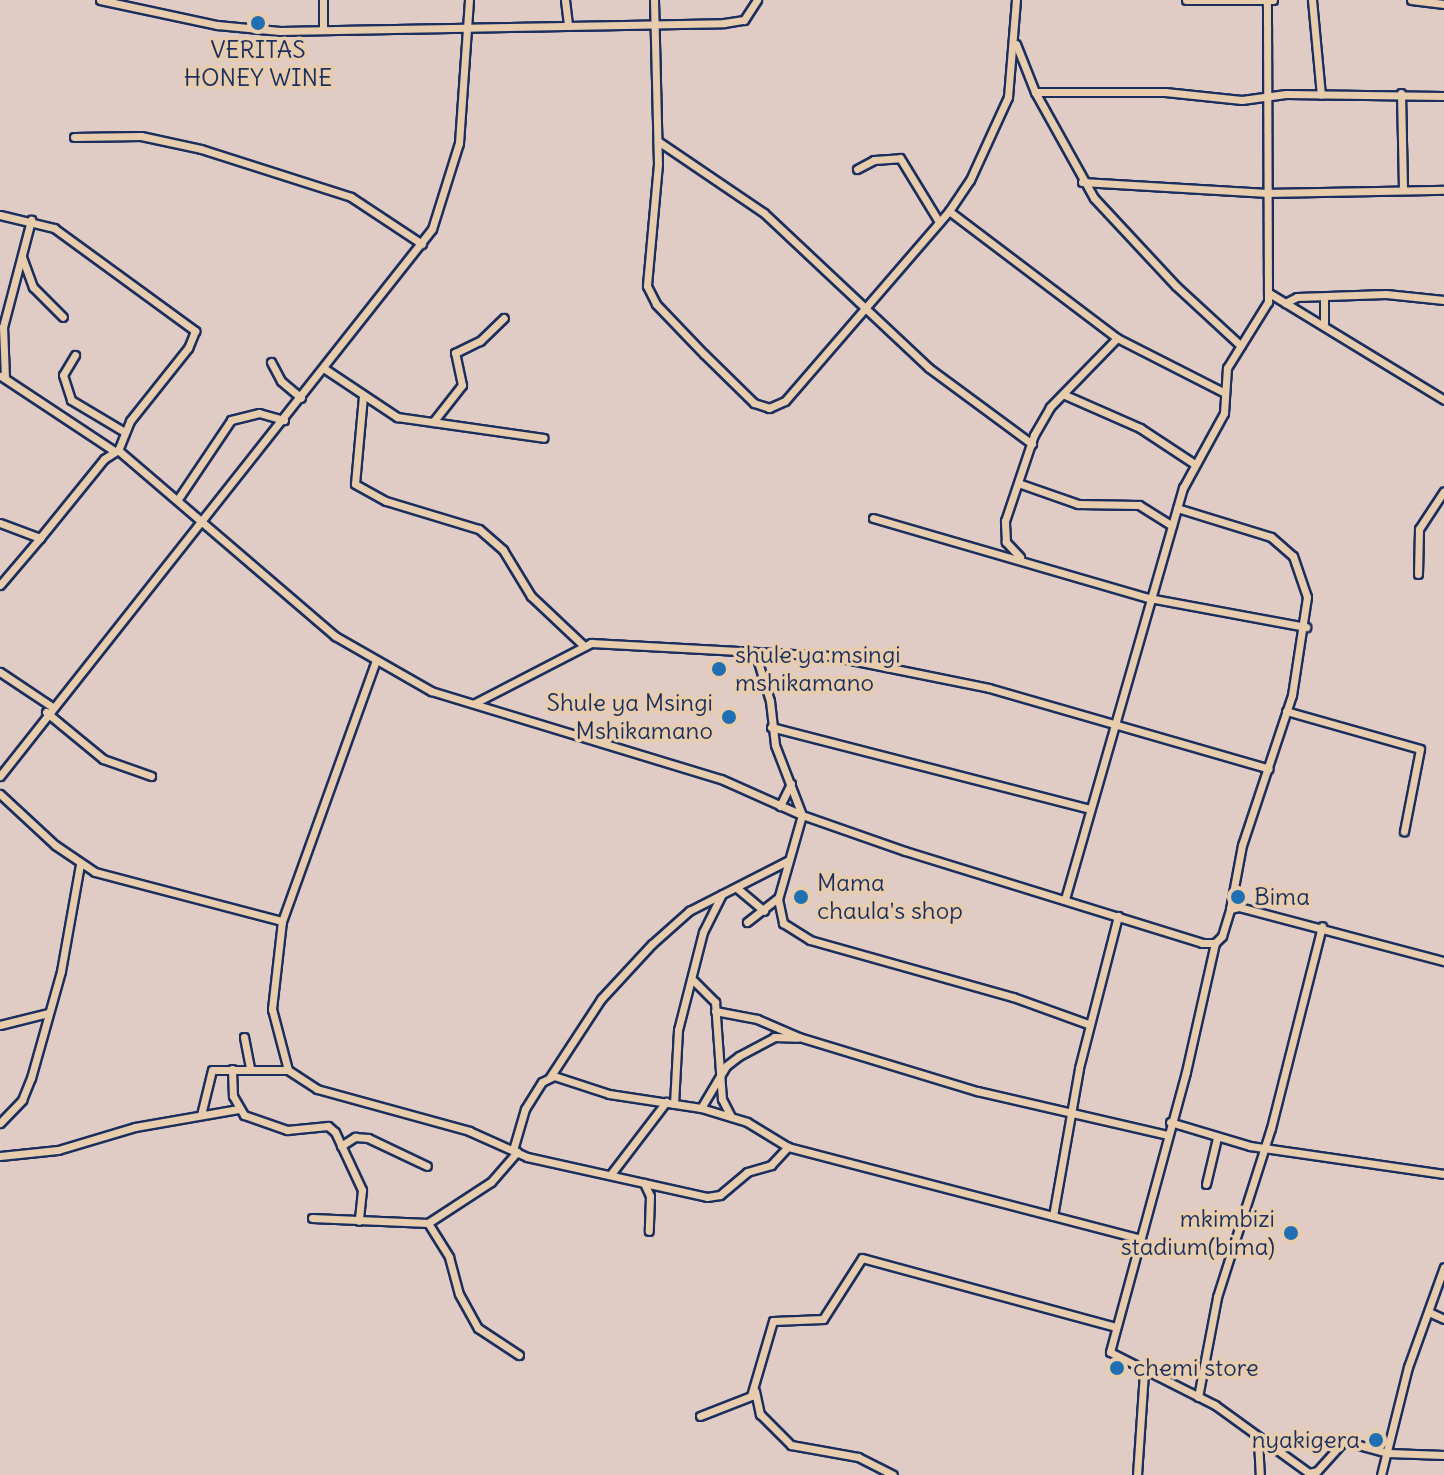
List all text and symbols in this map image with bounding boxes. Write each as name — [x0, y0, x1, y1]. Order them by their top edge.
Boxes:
marker: VERITAS HONEY WINE — [249, 14, 267, 32]
place label: VERITAS HONEY WINE — [184, 36, 332, 92]
place label: shule ya msingi mshikamano — [735, 641, 901, 697]
marker: shule ya msingi mshikamano — [710, 660, 728, 678]
place label: Shule ya Msingi Mshikamano — [547, 689, 713, 745]
marker: Shule ya Msingi Mshikamano — [720, 708, 738, 726]
place label: Mama chaula's shop — [817, 869, 963, 925]
place label: Bima — [1254, 883, 1310, 911]
marker: Mama chaula's shop — [792, 888, 810, 906]
marker: Bima — [1229, 888, 1247, 906]
place label: mkimbizi stadium(bima) — [1121, 1205, 1275, 1261]
marker: mkimbizi stadium(bima) — [1282, 1224, 1300, 1242]
place label: chemi store — [1133, 1354, 1259, 1382]
marker: chemi store — [1108, 1359, 1126, 1377]
place label: nyakigera — [1252, 1426, 1360, 1454]
marker: nyakigera — [1367, 1431, 1385, 1449]

